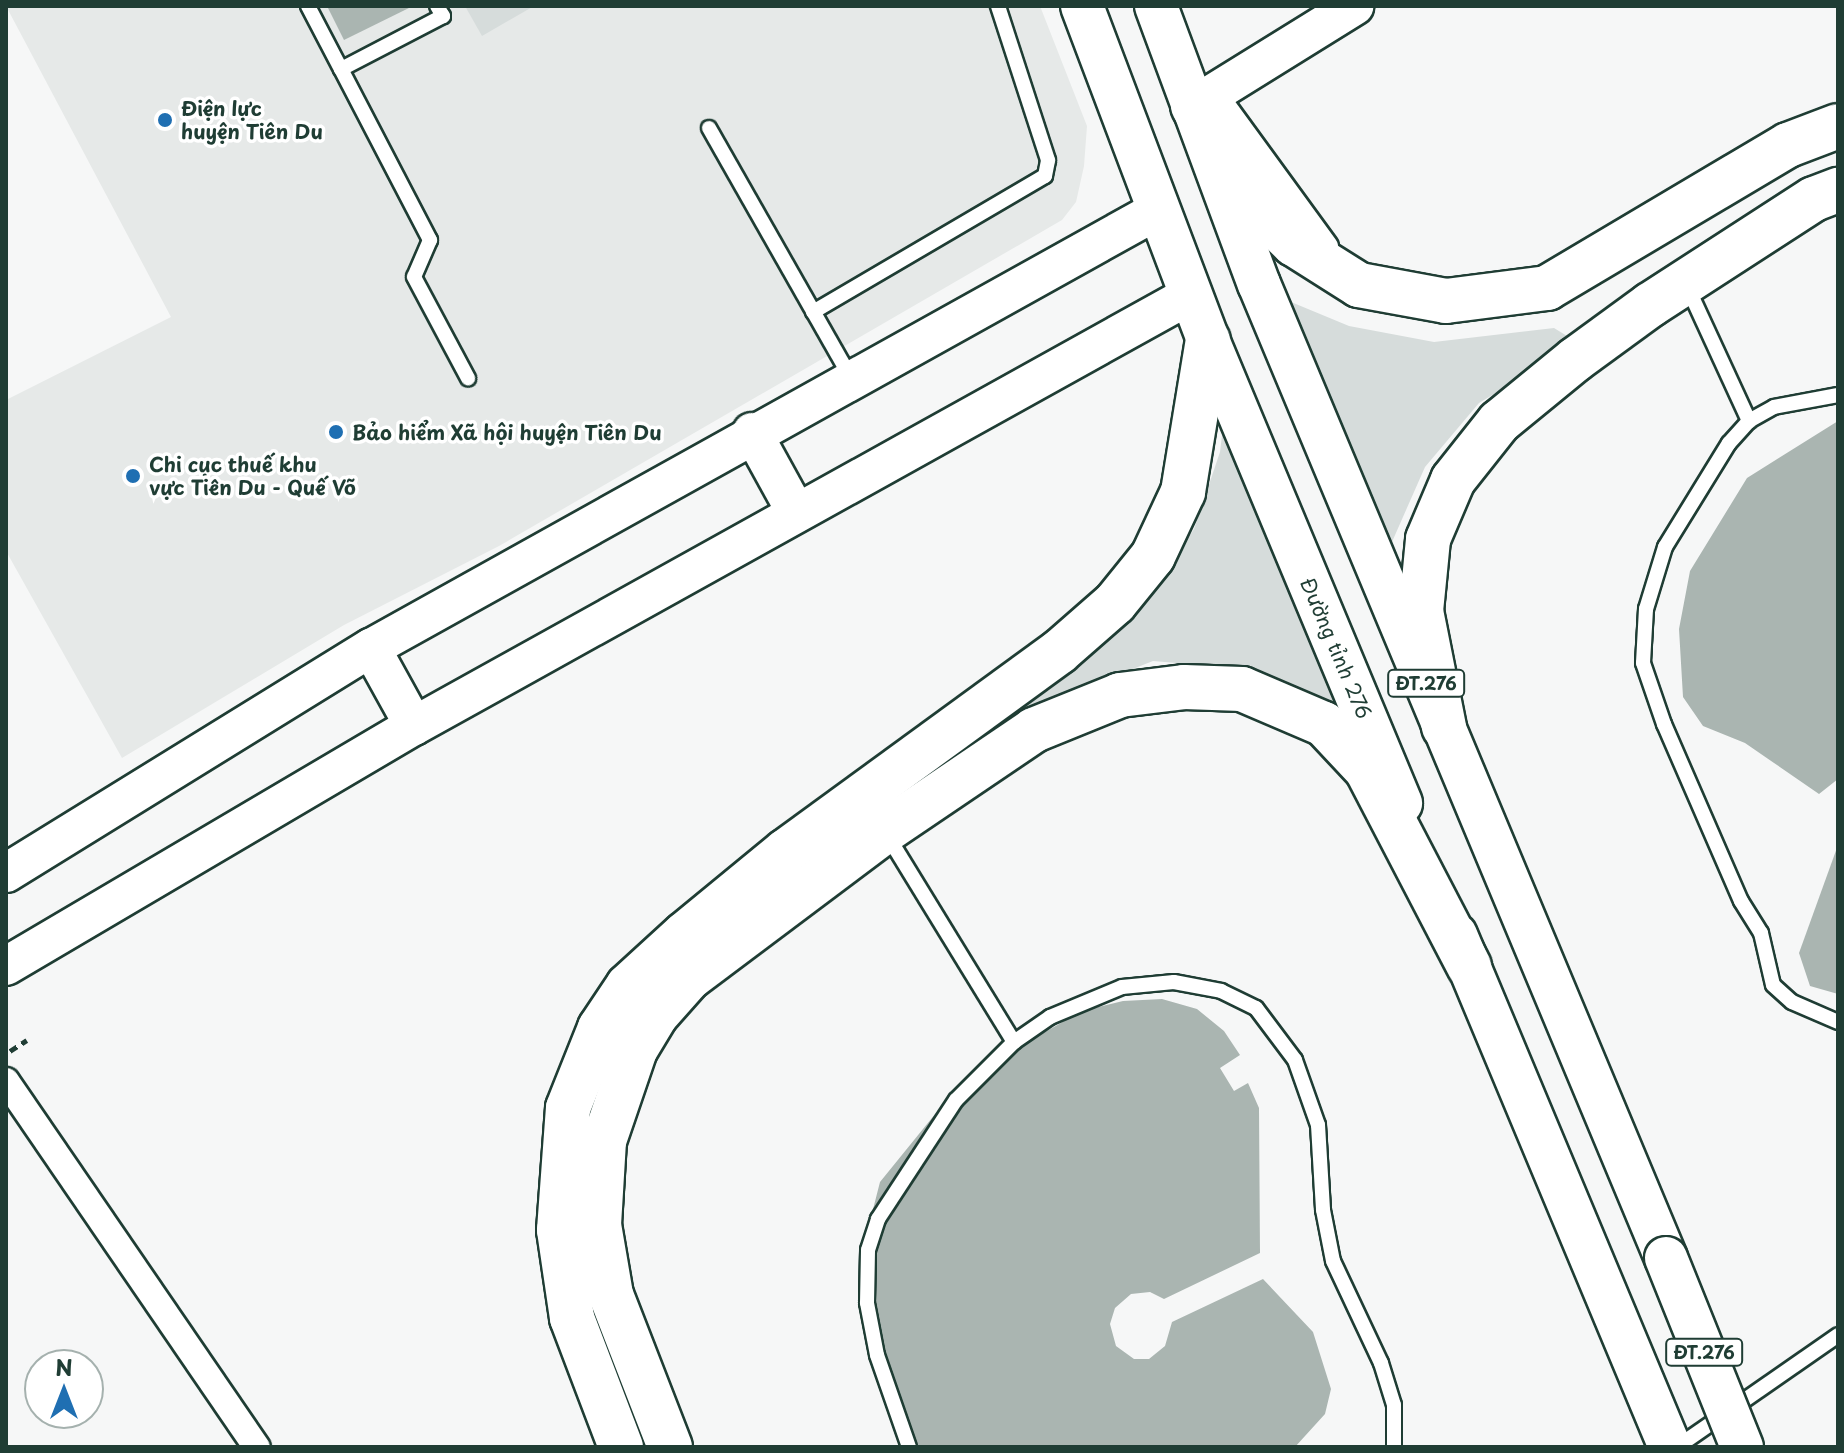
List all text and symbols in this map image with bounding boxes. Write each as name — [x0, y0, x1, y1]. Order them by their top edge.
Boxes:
place label: Điện lực huyện Tiên Du — [181, 96, 324, 143]
marker: Điện lực huyện Tiên Du — [156, 111, 174, 129]
place label: Bảo hiểm Xã hội huyện Tiên Du — [352, 420, 665, 444]
marker: Bảo hiểm Xã hội huyện Tiên Du — [327, 423, 345, 441]
place label: Chi cục thuế khu vực Tiên Du - Quế Võ — [149, 452, 360, 499]
marker: Chi cục thuế khu vực Tiên Du - Quế Võ — [124, 467, 142, 485]
street label: Đường tỉnh 276 — [1296, 574, 1376, 722]
road number: ĐT.276 — [1386, 669, 1466, 697]
road number: ĐT.276 — [1664, 1338, 1744, 1366]
north arrow — [24, 1349, 104, 1429]
text: N — [55, 1350, 73, 1383]

